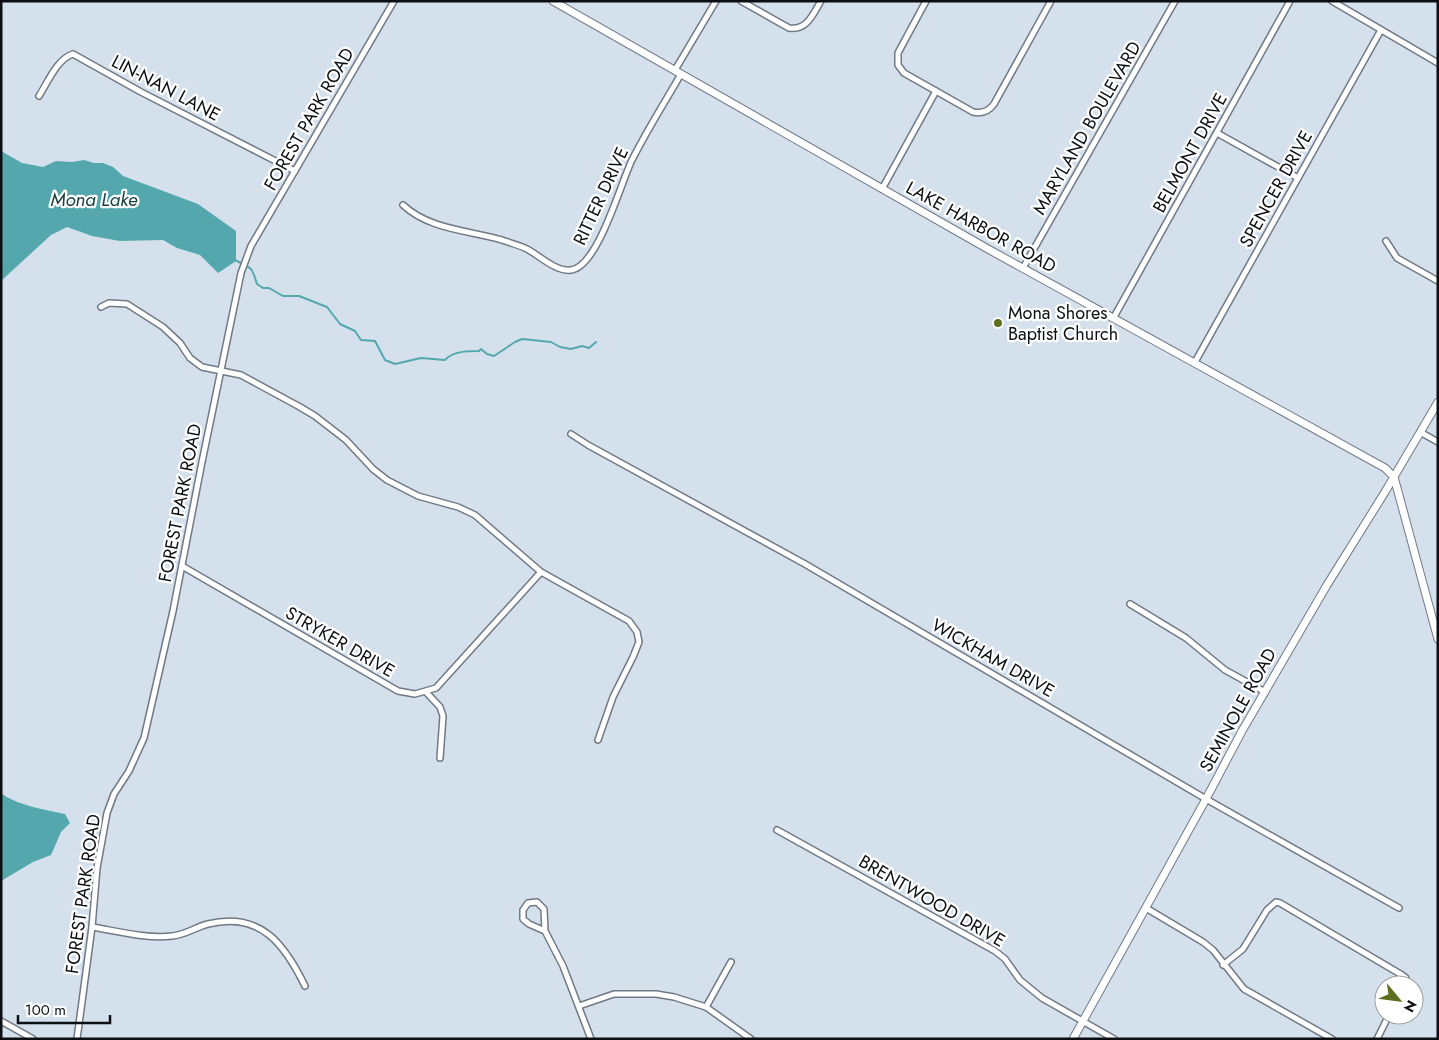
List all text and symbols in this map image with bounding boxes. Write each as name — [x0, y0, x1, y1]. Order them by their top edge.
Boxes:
street label: MARYLAND BOULEVARD — [1027, 36, 1147, 220]
street label: FOREST PARK ROAD — [258, 43, 360, 195]
street label: LIN-NAN LANE — [107, 48, 225, 128]
street label: BELMONT DRIVE — [1146, 89, 1234, 217]
street label: SPENCER DRIVE — [1233, 126, 1319, 252]
street label: RITTER DRIVE — [567, 143, 635, 249]
street label: LAKE HARBOR ROAD — [901, 175, 1061, 279]
water label: Mona Lake — [50, 186, 138, 213]
place label: Mona Shores Baptist Church — [1008, 300, 1118, 347]
marker: Mona Shores Baptist Church — [992, 317, 1004, 329]
street label: FOREST PARK ROAD — [152, 422, 208, 584]
street label: STRYKER DRIVE — [280, 600, 400, 684]
street label: WICKHAM DRIVE — [927, 612, 1059, 704]
street label: SEMINOLE ROAD — [1193, 643, 1283, 777]
street label: FOREST PARK ROAD — [59, 813, 107, 975]
street label: BRENTWOOD DRIVE — [854, 848, 1010, 954]
north arrow — [1374, 975, 1424, 1025]
scale bar — [18, 992, 110, 1024]
text: N — [1399, 997, 1422, 1016]
text: 100 m — [25, 999, 66, 1021]

